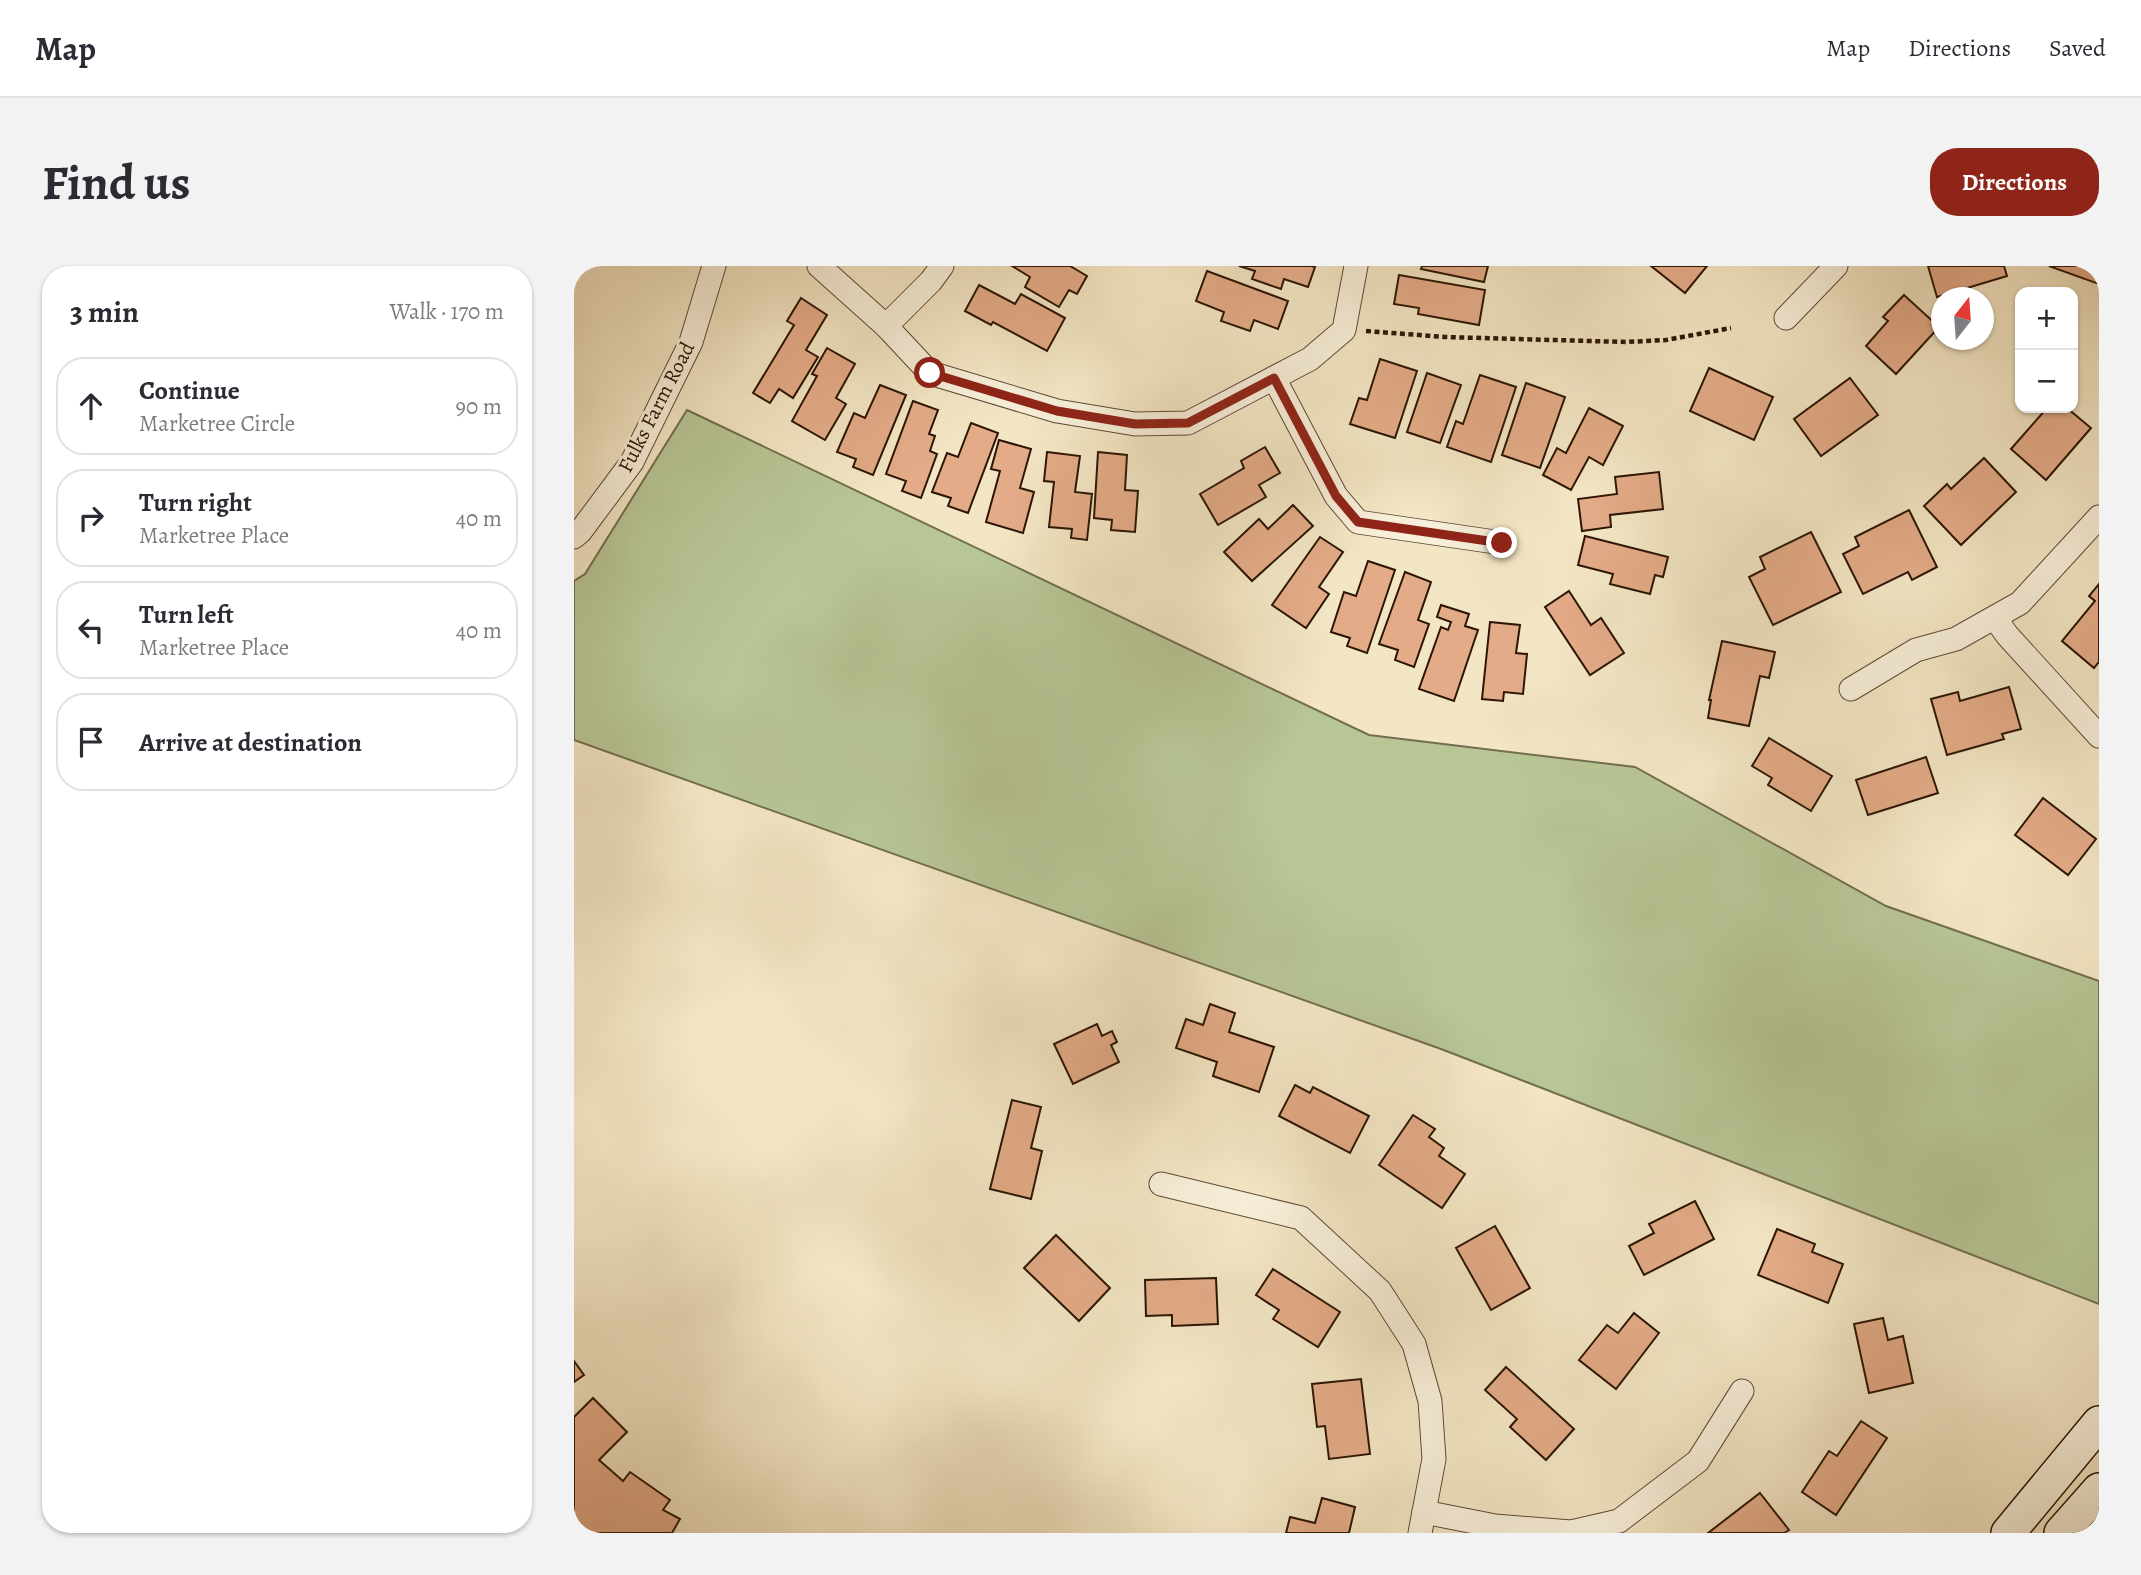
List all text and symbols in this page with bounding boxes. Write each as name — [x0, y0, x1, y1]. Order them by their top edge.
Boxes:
text: Map — [35, 26, 96, 71]
text: Map — [1826, 32, 1870, 64]
text: Directions — [1908, 32, 2011, 64]
text: Saved — [2049, 32, 2106, 64]
button: Directions — [1930, 148, 2099, 216]
text: Find us — [42, 149, 190, 216]
north arrow — [1931, 287, 1994, 350]
map controls — [2015, 287, 2078, 413]
button: + — [2015, 287, 2078, 350]
text: 3 min — [70, 292, 139, 332]
text: Walk · 170 m — [390, 296, 504, 327]
street label: Fulks Farm Road — [611, 336, 701, 477]
button: − — [2015, 350, 2078, 413]
route start — [914, 357, 945, 388]
text: Continue — [139, 373, 240, 408]
icon: ahead — [72, 387, 110, 425]
text: 90 m — [456, 391, 502, 422]
text: Marketree Circle — [139, 408, 295, 439]
text: Turn right — [139, 485, 252, 520]
icon: right — [72, 499, 110, 537]
text: 40 m — [456, 503, 502, 534]
text: Marketree Place — [139, 520, 289, 551]
route end — [1486, 527, 1517, 558]
text: Turn left — [139, 597, 234, 632]
icon: left — [72, 611, 110, 649]
text: 40 m — [456, 615, 502, 646]
text: Marketree Place — [139, 632, 289, 663]
icon: arrive — [72, 723, 110, 761]
text: Arrive at destination — [139, 725, 362, 760]

